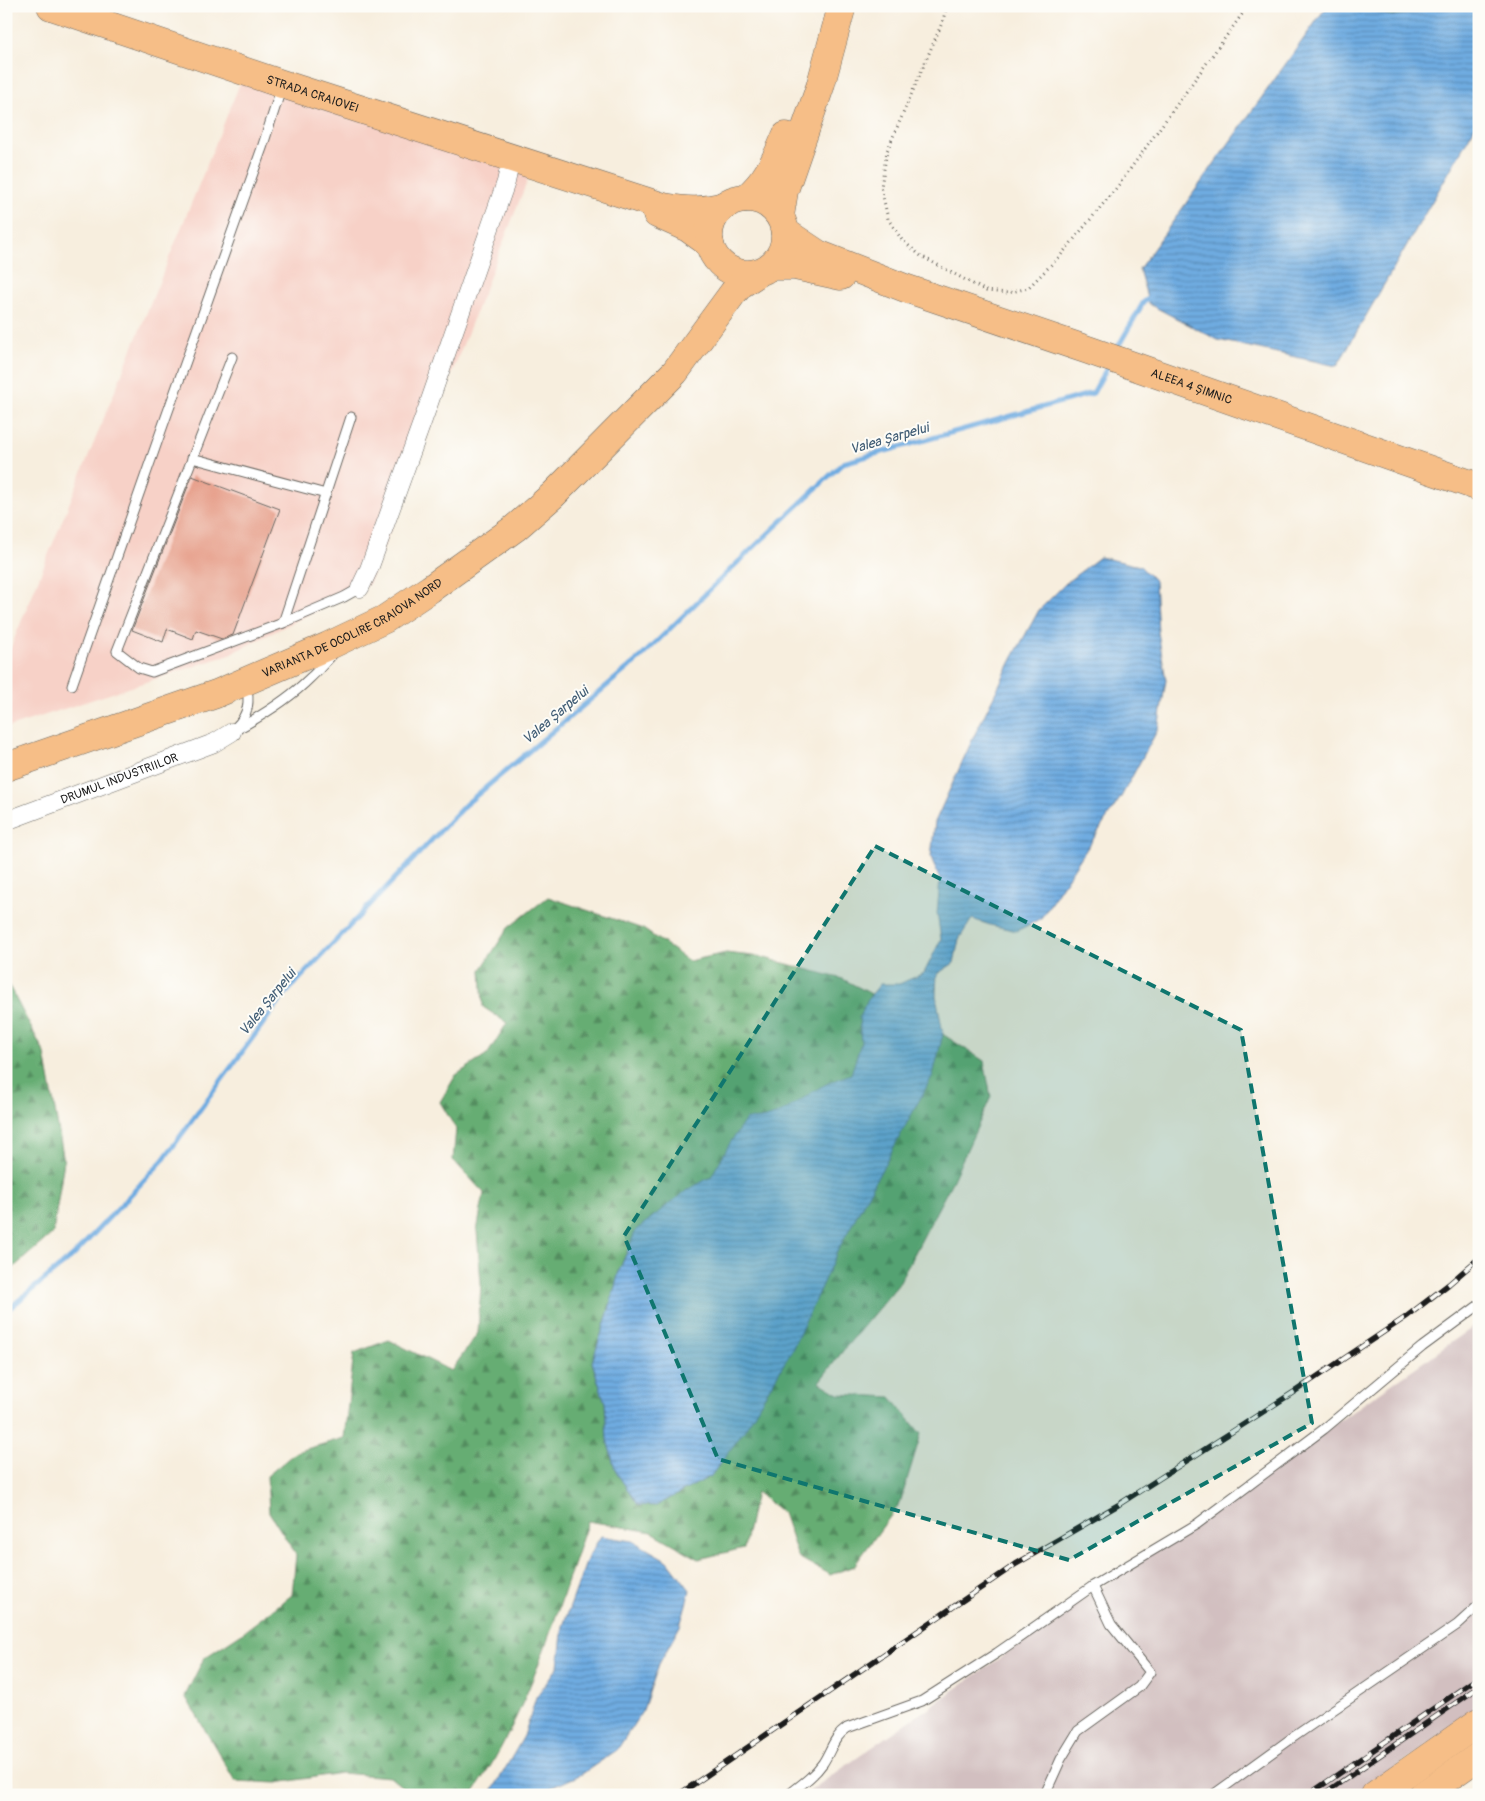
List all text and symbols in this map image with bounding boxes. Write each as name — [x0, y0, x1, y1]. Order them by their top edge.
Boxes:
street label: STRADA CRAIOVEI — [264, 72, 361, 116]
street label: ALEEA 4 ȘIMNIC — [1149, 366, 1234, 408]
water label: Valea Șarpelui — [848, 418, 933, 458]
street label: VARIANTA DE OCOLIRE CRAIOVA NORD — [260, 575, 446, 681]
water label: Valea Șarpelui — [519, 681, 594, 748]
street label: DRUMUL INDUSTRIILOR — [59, 750, 180, 808]
water label: Valea Șarpelui — [235, 964, 301, 1039]

